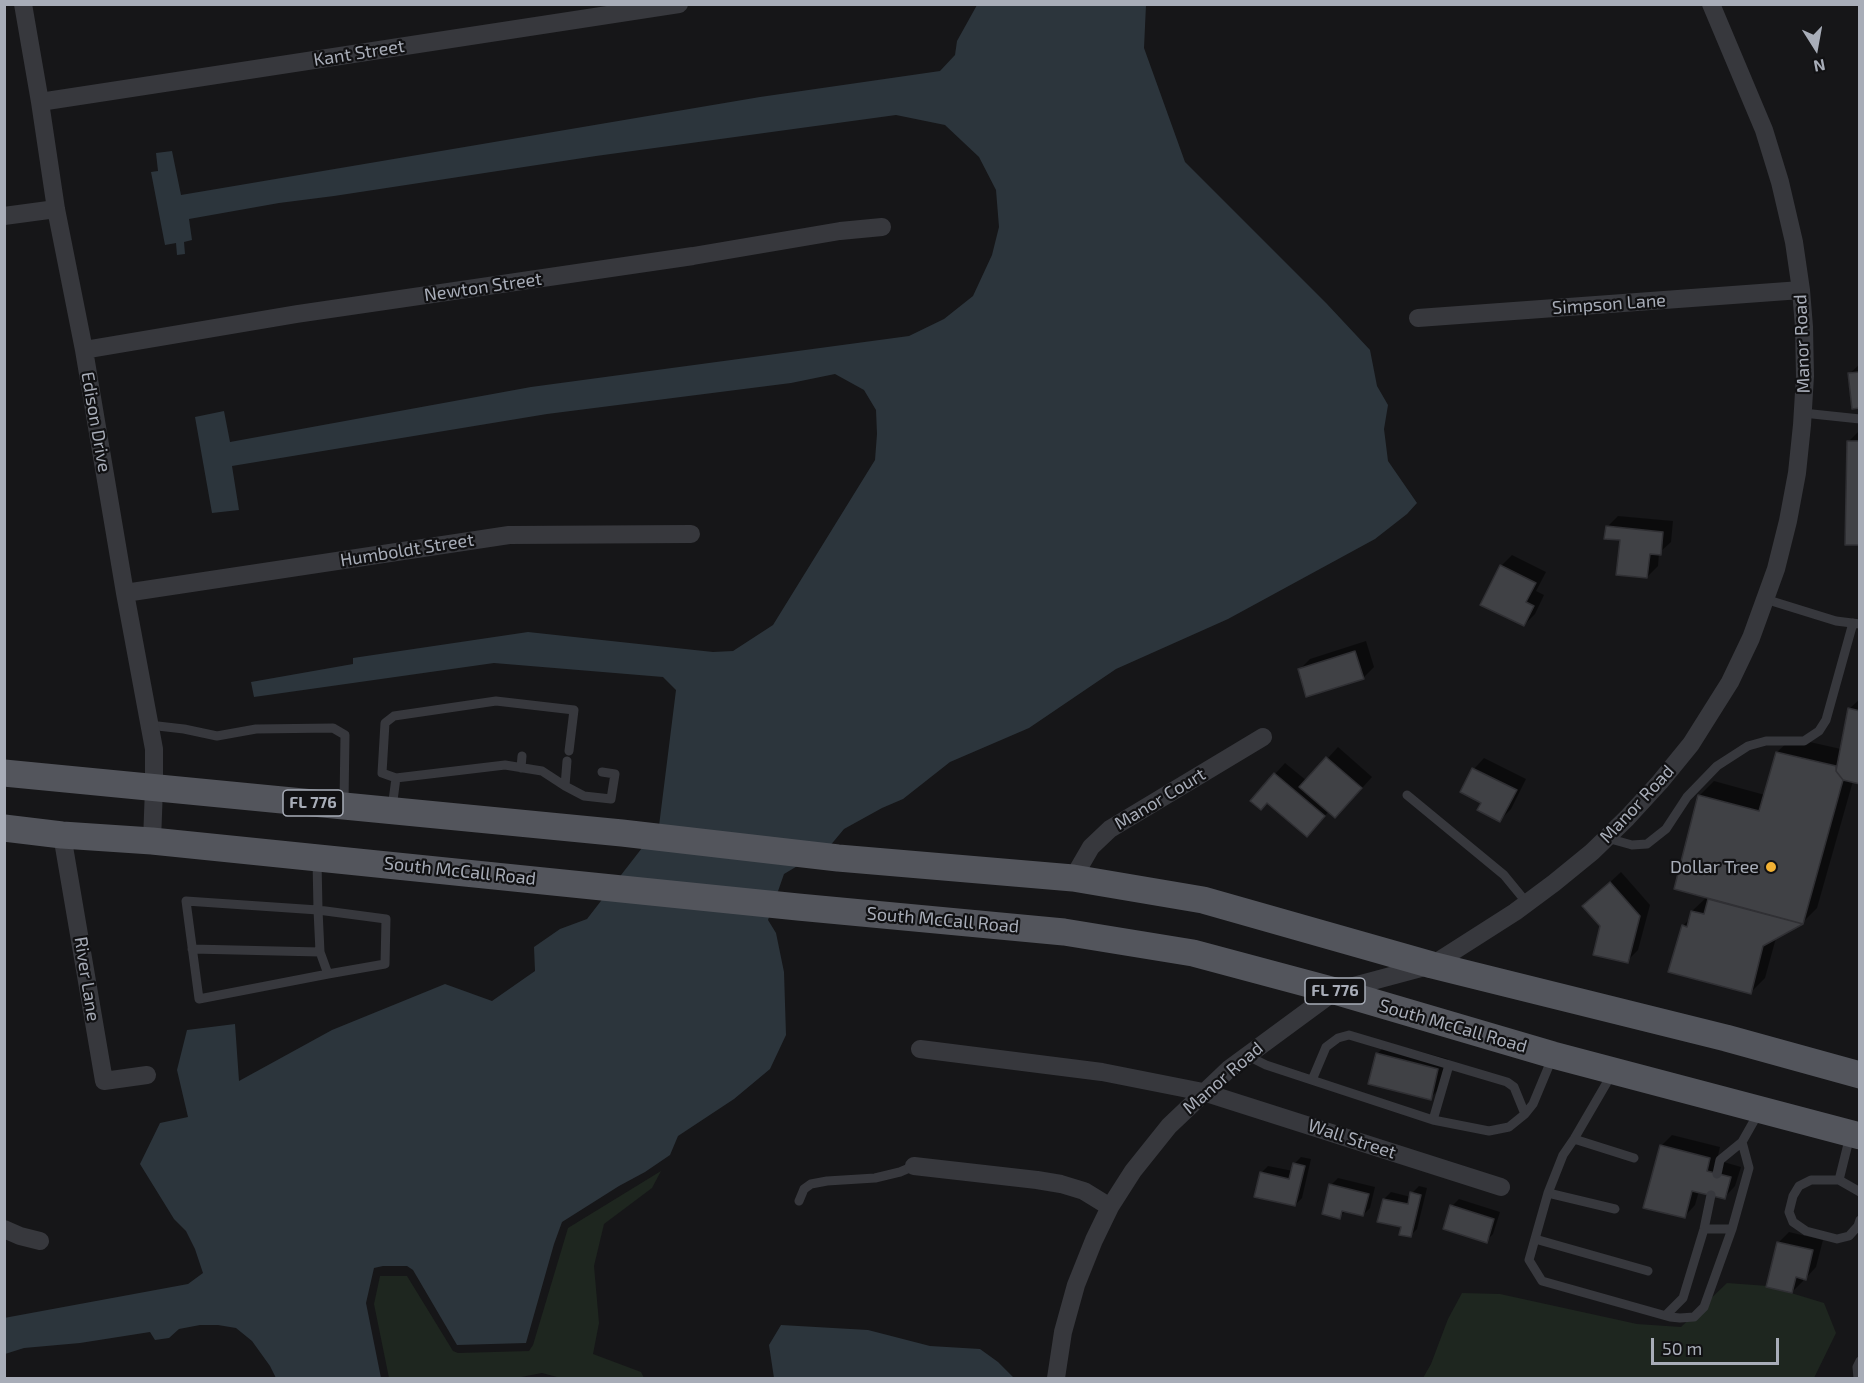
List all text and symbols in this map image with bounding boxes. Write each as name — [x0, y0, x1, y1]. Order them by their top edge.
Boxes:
north arrow — [1786, 18, 1846, 78]
street label: Kant Street — [312, 35, 406, 71]
text: N — [1812, 56, 1827, 77]
street label: Newton Street — [423, 268, 543, 306]
street label: Simpson Lane — [1551, 289, 1667, 319]
street label: Manor Road — [1789, 294, 1815, 394]
street label: Edison Drive — [77, 370, 115, 474]
street label: Humboldt Street — [339, 529, 475, 571]
street label: Manor Road — [1595, 760, 1679, 848]
street label: Manor Court — [1111, 763, 1209, 835]
road number: FL 776 — [283, 790, 343, 816]
street label: South McCall Road — [383, 852, 537, 890]
place label: Dollar Tree — [1670, 856, 1759, 878]
marker: Dollar Tree — [1764, 860, 1778, 874]
street label: South McCall Road — [866, 903, 1020, 937]
street label: River Lane — [70, 935, 104, 1023]
road number: FL 776 — [1305, 978, 1365, 1004]
street label: South McCall Road — [1377, 995, 1529, 1057]
street label: Manor Road — [1179, 1037, 1267, 1119]
street label: Wall Street — [1305, 1115, 1399, 1163]
scale bar — [1654, 1326, 1782, 1364]
text: 50 m — [1662, 1337, 1702, 1359]

